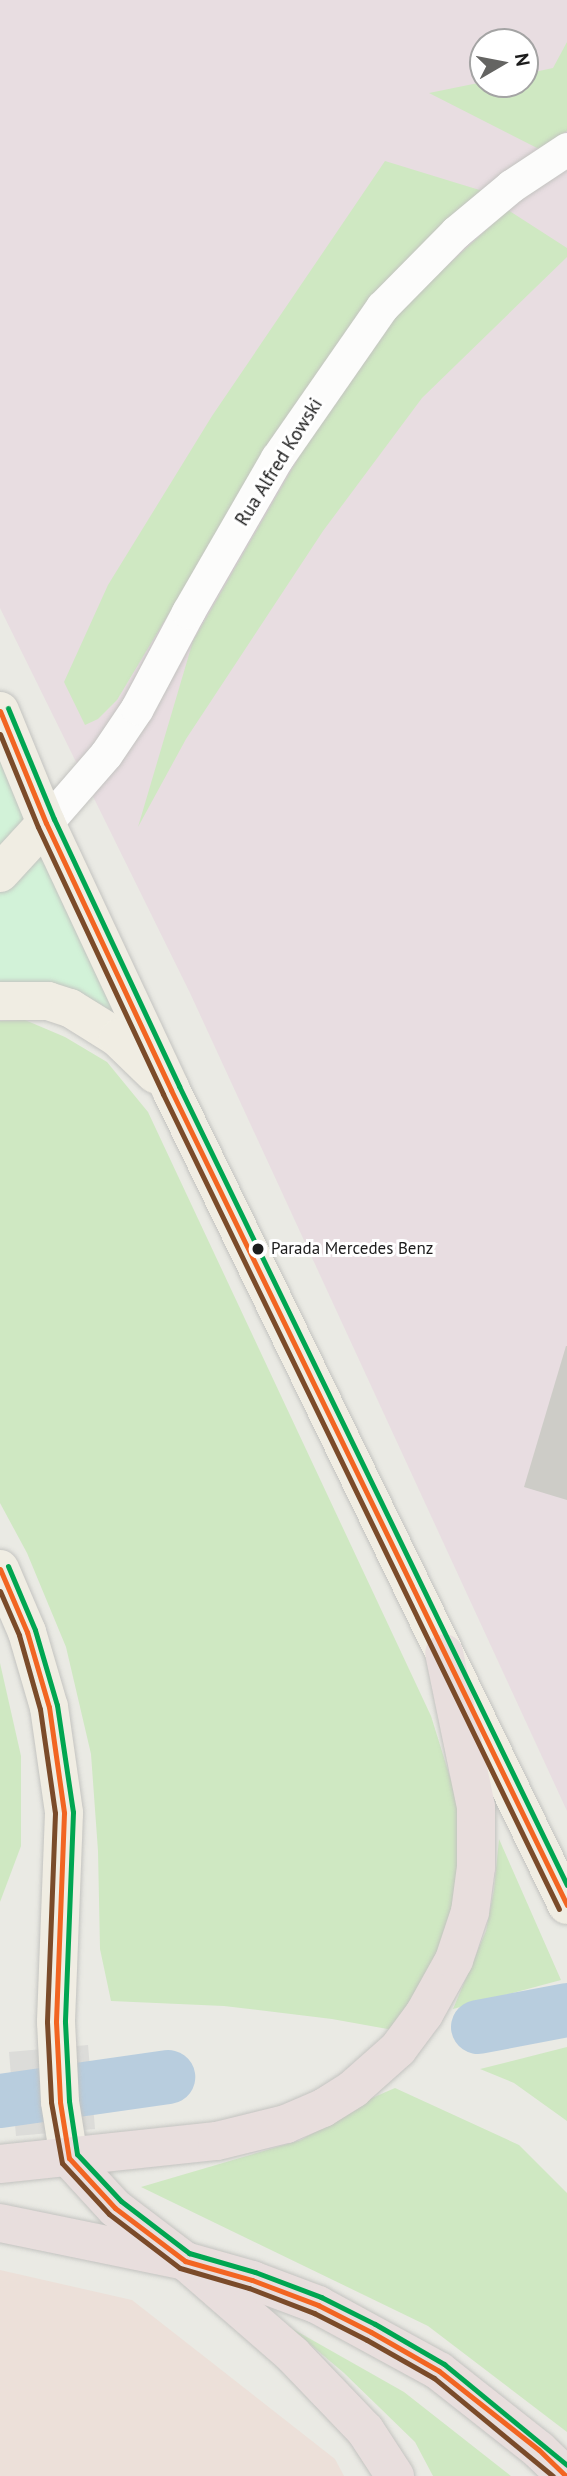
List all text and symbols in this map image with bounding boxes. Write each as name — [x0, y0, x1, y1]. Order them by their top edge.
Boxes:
north arrow — [469, 28, 539, 98]
text: N — [510, 51, 536, 68]
street label: Rua Alfred Kowski — [230, 394, 328, 530]
place label: Parada Mercedes Benz — [271, 1239, 433, 1259]
marker: Parada Mercedes Benz — [251, 1242, 265, 1256]

